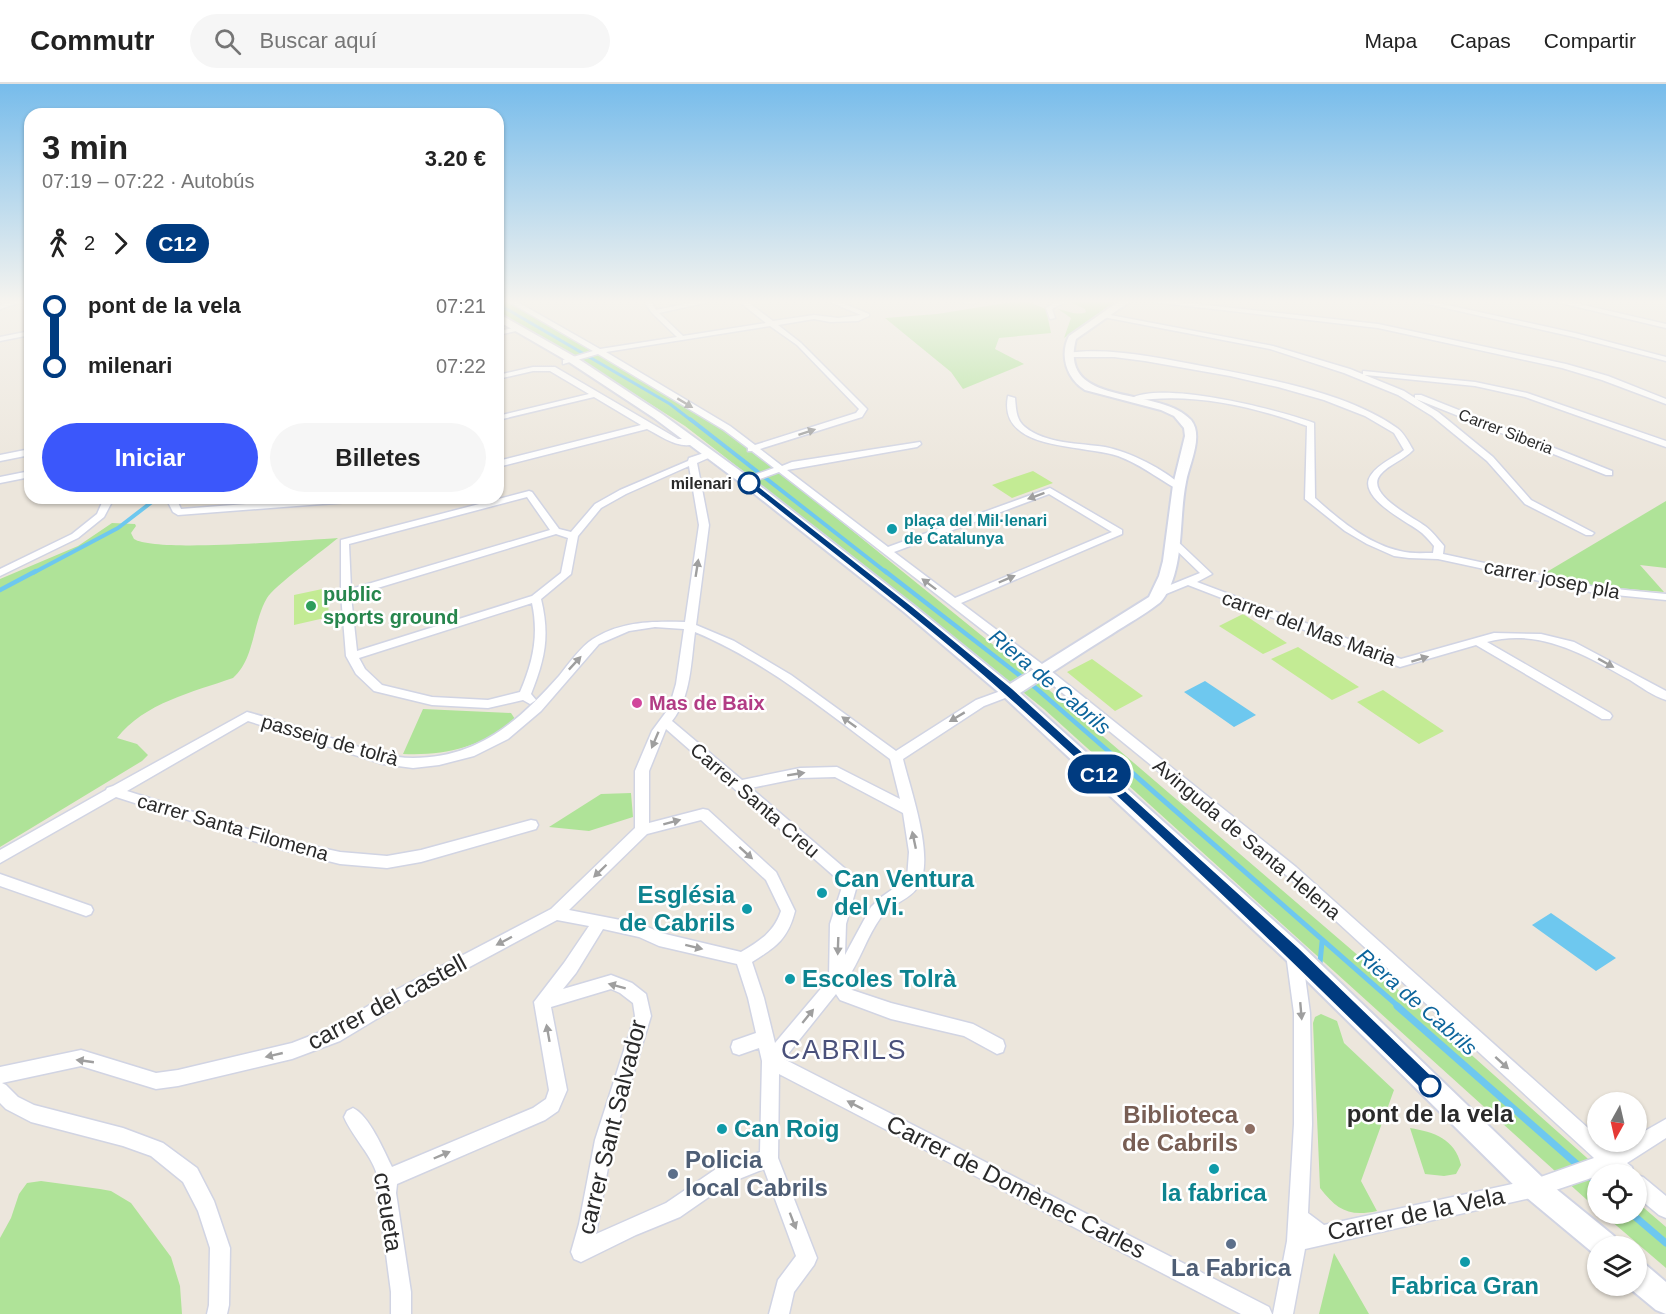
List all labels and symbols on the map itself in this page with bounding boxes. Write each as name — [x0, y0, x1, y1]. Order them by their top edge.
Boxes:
one-way arrow — [677, 398, 693, 409]
street label: Carrer Siberia — [1456, 406, 1555, 457]
one-way arrow — [798, 426, 816, 436]
marker: milenari — [738, 472, 760, 494]
place label: milenari — [671, 475, 732, 492]
one-way arrow — [1027, 491, 1045, 501]
place label: plaça del Mil·lenari de Catalunya — [904, 512, 1047, 547]
marker: plaça del Mil·lenari de Catalunya — [885, 522, 899, 536]
street label: carrer josep pla — [1482, 555, 1623, 603]
one-way arrow — [693, 559, 702, 578]
one-way arrow — [999, 574, 1017, 584]
one-way arrow — [922, 578, 937, 590]
place label: public sports ground — [323, 583, 459, 628]
street label: carrer del Mas Maria — [1219, 586, 1400, 670]
marker: public sports ground — [304, 599, 318, 613]
water label: Riera de Cabrils — [985, 624, 1116, 739]
one-way arrow — [1411, 654, 1429, 663]
one-way arrow — [567, 656, 581, 670]
one-way arrow — [1598, 657, 1615, 667]
place label: Mas de Baix — [649, 692, 765, 714]
marker: Mas de Baix — [630, 696, 644, 710]
street label: passeig de tolrà — [259, 710, 402, 770]
one-way arrow — [949, 712, 965, 723]
one-way arrow — [842, 716, 858, 728]
one-way arrow — [650, 731, 659, 749]
street label: Carrer Santa Creu — [686, 738, 824, 862]
line badge: C12 — [1064, 754, 1134, 794]
street label: Avinguda de Santa Helena — [1149, 754, 1346, 924]
one-way arrow — [786, 770, 805, 779]
street label: carrer Santa Filomena — [135, 789, 332, 865]
one-way arrow — [663, 817, 681, 826]
one-way arrow — [909, 831, 918, 850]
one-way arrow — [738, 846, 753, 859]
one-way arrow — [593, 863, 607, 877]
place label: Can Ventura del Vi. — [834, 865, 975, 920]
place label: Església de Cabrils — [619, 881, 736, 936]
marker: Can Ventura del Vi. — [815, 886, 829, 900]
marker: Església de Cabrils — [740, 902, 754, 916]
one-way arrow — [495, 936, 512, 946]
one-way arrow — [833, 937, 842, 956]
one-way arrow — [685, 942, 703, 952]
water label: Riera de Cabrils — [1353, 944, 1482, 1060]
street label: carrer del castell — [303, 948, 471, 1055]
place label: Escoles Tolrà — [802, 965, 957, 992]
marker: Escoles Tolrà — [783, 972, 797, 986]
one-way arrow — [607, 980, 626, 990]
one-way arrow — [1296, 1002, 1306, 1021]
one-way arrow — [801, 1008, 814, 1024]
street label: carrer Sant Salvador — [572, 1017, 651, 1237]
one-way arrow — [543, 1024, 552, 1043]
district label: CABRILS — [781, 1035, 907, 1065]
one-way arrow — [264, 1051, 283, 1060]
one-way arrow — [75, 1056, 94, 1065]
one-way arrow — [1494, 1056, 1509, 1070]
marker: pont de la vela — [1419, 1075, 1441, 1097]
north arrow — [1587, 1092, 1647, 1152]
one-way arrow — [846, 1100, 863, 1110]
place label: pont de la vela — [1347, 1100, 1514, 1127]
place label: Biblioteca de Cabrils — [1122, 1101, 1239, 1156]
street label: Carrer de Domènec Carles — [882, 1109, 1150, 1264]
place label: Can Roig — [734, 1115, 839, 1142]
marker: Can Roig — [715, 1122, 729, 1136]
marker: Biblioteca de Cabrils — [1243, 1122, 1257, 1136]
place label: Policia local Cabrils — [685, 1146, 828, 1201]
one-way arrow — [433, 1150, 451, 1160]
marker: la fabrica — [1207, 1162, 1221, 1176]
marker: Policia local Cabrils — [666, 1167, 680, 1181]
street label: creueta — [369, 1170, 408, 1254]
place label: la fabrica — [1161, 1179, 1267, 1206]
street label: Carrer de la Vela — [1325, 1181, 1507, 1245]
one-way arrow — [788, 1212, 798, 1230]
marker: La Fabrica — [1224, 1237, 1238, 1251]
place label: La Fabrica — [1171, 1254, 1292, 1281]
marker: Fabrica Gran — [1458, 1255, 1472, 1269]
place label: Fabrica Gran — [1391, 1272, 1539, 1299]

